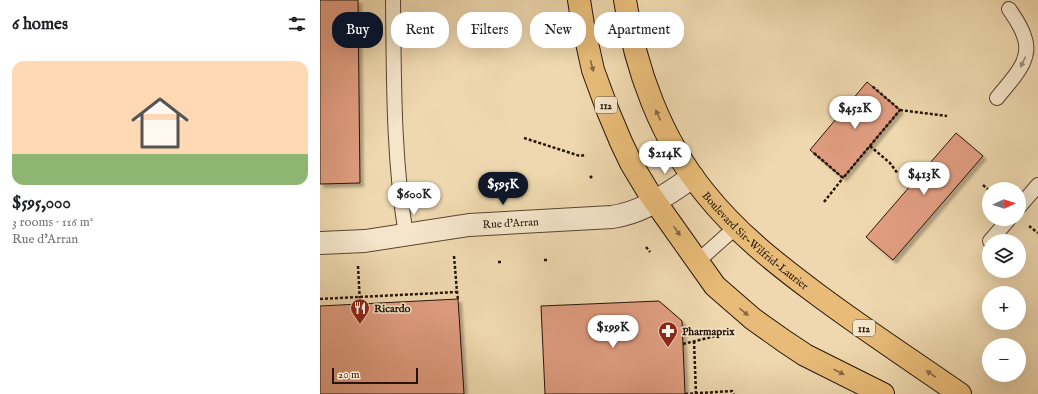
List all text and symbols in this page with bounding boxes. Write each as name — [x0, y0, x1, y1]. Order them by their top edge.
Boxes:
chip: Buy — [332, 12, 383, 48]
chip: Rent — [391, 12, 449, 48]
chip: Filters — [457, 12, 522, 48]
chip: New — [530, 12, 586, 48]
chip: Apartment — [594, 12, 684, 48]
icon: filters — [286, 13, 308, 35]
text: 6 homes — [12, 14, 68, 35]
one-way arrow — [1020, 56, 1026, 67]
one-way arrow — [590, 59, 596, 72]
icon: home — [124, 87, 196, 159]
pin: $452K — [827, 96, 883, 130]
road number: 112 — [595, 97, 617, 113]
text: $452K — [838, 100, 872, 117]
one-way arrow — [655, 109, 661, 120]
pin: $214K — [637, 141, 693, 175]
text: $214K — [648, 145, 682, 162]
pin: $413K — [896, 162, 952, 196]
text: $413K — [908, 166, 940, 183]
pin: $595K — [475, 172, 531, 206]
text: $595K — [487, 176, 519, 193]
pin: $600K — [386, 182, 442, 216]
north arrow — [982, 182, 1026, 226]
map controls — [982, 182, 1026, 382]
text: $600K — [397, 186, 431, 203]
street label: Boulevard Sir-Wilfrid-Laurier — [699, 189, 811, 293]
text: $595,000 — [12, 193, 71, 214]
text: 3 rooms · 116 m² — [12, 214, 93, 231]
street label: Rue d'Arran — [482, 215, 539, 232]
one-way arrow — [673, 226, 681, 237]
text: Rue d'Arran — [12, 231, 78, 248]
button: layers — [982, 234, 1026, 278]
button: + — [982, 286, 1026, 330]
restaurant icon: Ricardo — [349, 297, 371, 325]
place label: Ricardo — [374, 302, 411, 316]
one-way arrow — [739, 307, 750, 316]
pin: $199K — [585, 315, 641, 349]
text: $199K — [597, 319, 629, 336]
pharmacy icon: Pharmaprix — [657, 320, 679, 348]
road number: 112 — [853, 320, 875, 336]
place label: Pharmaprix — [682, 325, 735, 339]
button: − — [982, 338, 1026, 382]
scale bar — [332, 366, 418, 385]
text: 20 m — [338, 368, 359, 382]
one-way arrow — [834, 369, 845, 376]
one-way arrow — [926, 370, 936, 378]

